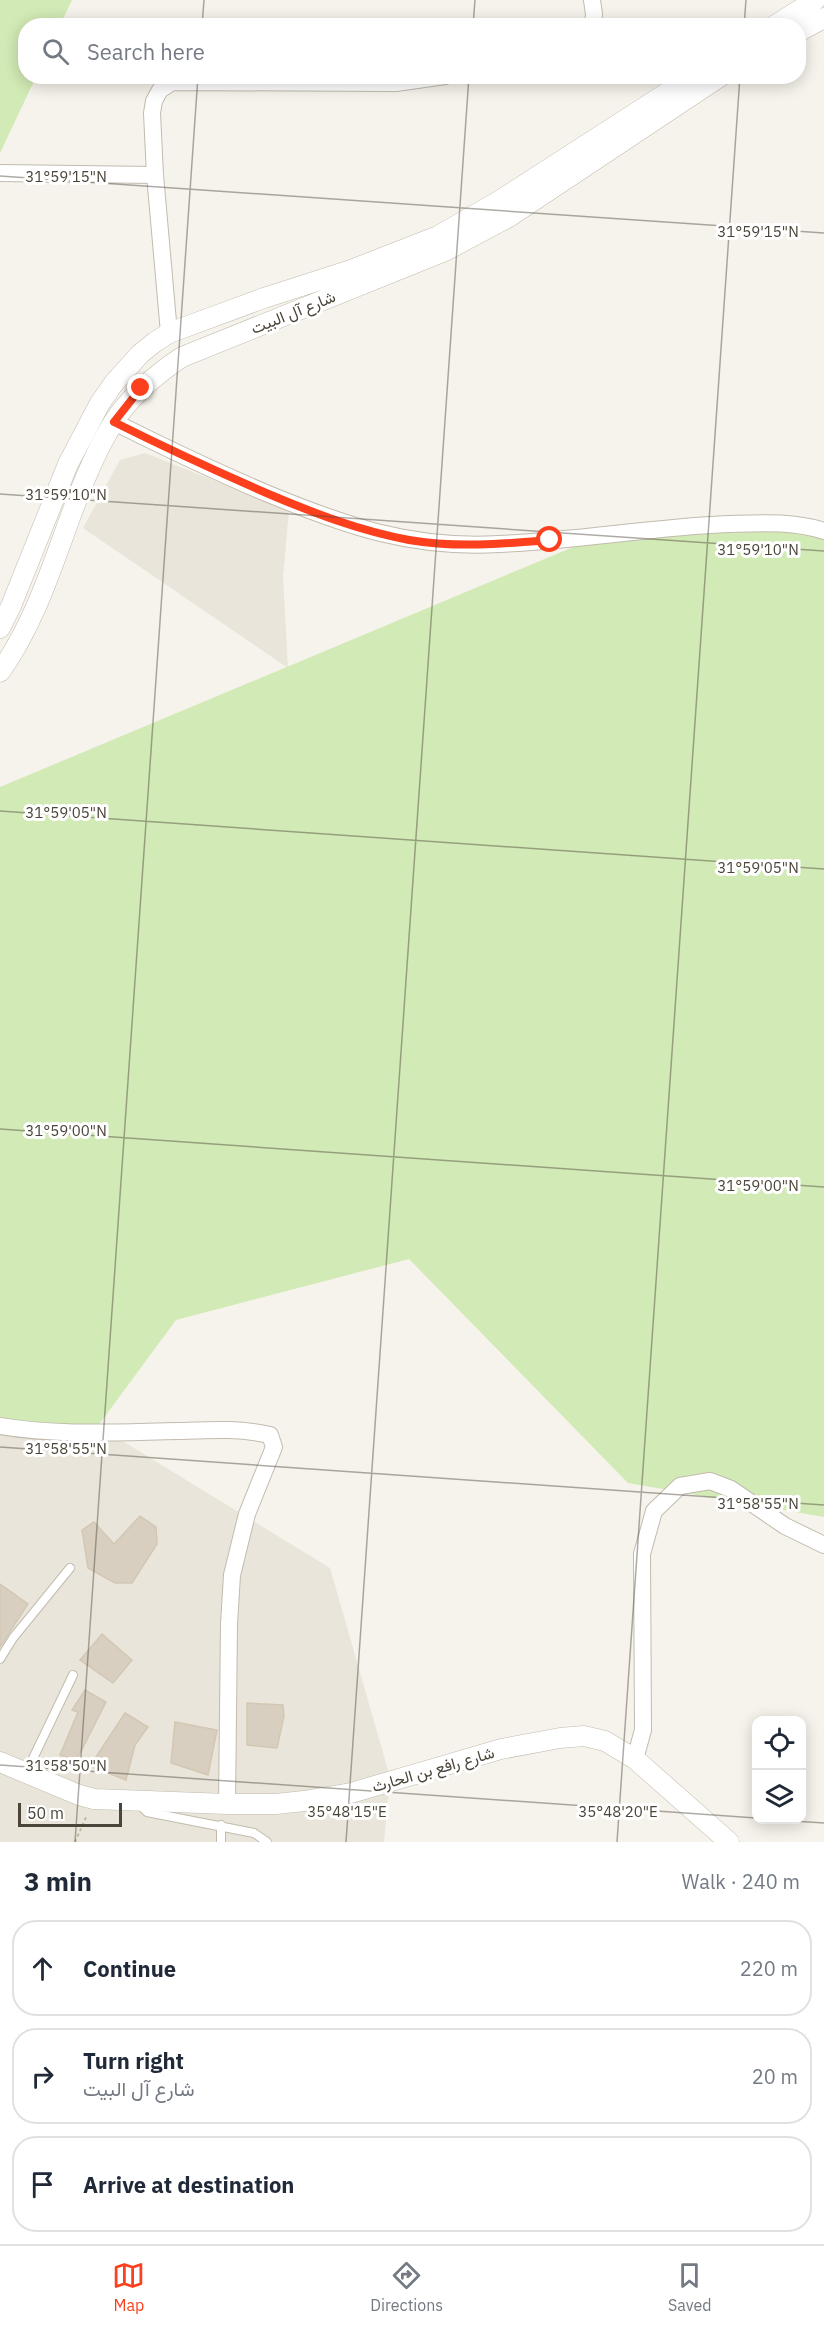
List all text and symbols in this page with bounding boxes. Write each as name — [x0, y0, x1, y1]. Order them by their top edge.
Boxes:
search box — [18, 18, 806, 84]
icon: search — [39, 35, 72, 68]
text: Search here — [87, 37, 205, 66]
text: 31°59'15"N — [25, 167, 107, 186]
text: 31°59'15"N — [717, 222, 799, 241]
street label: شارع آل البيت — [248, 286, 339, 340]
route end — [127, 374, 153, 400]
text: 31°59'10"N — [25, 485, 107, 504]
route start — [536, 526, 562, 552]
text: 31°59'10"N — [717, 540, 799, 559]
text: 31°59'05"N — [25, 803, 107, 822]
text: 31°59'05"N — [717, 858, 799, 877]
text: 31°59'00"N — [25, 1121, 107, 1140]
text: 31°59'00"N — [717, 1176, 799, 1195]
text: 31°58'55"N — [25, 1439, 107, 1458]
text: 31°58'55"N — [717, 1494, 799, 1513]
map controls — [752, 1716, 806, 1824]
button: locate — [752, 1716, 806, 1770]
street label: شارع رافع بن الحارث — [369, 1742, 497, 1798]
text: 31°58'50"N — [25, 1756, 107, 1775]
button: layers — [752, 1770, 806, 1824]
scale bar — [18, 1800, 122, 1828]
text: 35°48'15"E — [307, 1802, 387, 1821]
text: 35°48'20"E — [578, 1802, 658, 1821]
text: 50 m — [27, 1803, 64, 1823]
text: 3 min — [24, 1864, 92, 1898]
text: Walk · 240 m — [682, 1868, 800, 1895]
icon: ahead — [26, 1952, 59, 1985]
text: Continue — [83, 1954, 176, 1983]
text: 220 m — [740, 1955, 798, 1982]
text: Turn right — [83, 2046, 184, 2075]
icon: right — [26, 2060, 59, 2093]
text: 20 m — [752, 2063, 798, 2090]
text: شارع آل البيت — [83, 2075, 195, 2102]
icon: arrive — [26, 2168, 59, 2201]
text: Arrive at destination — [83, 2170, 294, 2199]
tab: Map — [112, 2259, 145, 2315]
tab: Directions — [370, 2259, 443, 2315]
tab: Saved — [668, 2259, 712, 2315]

